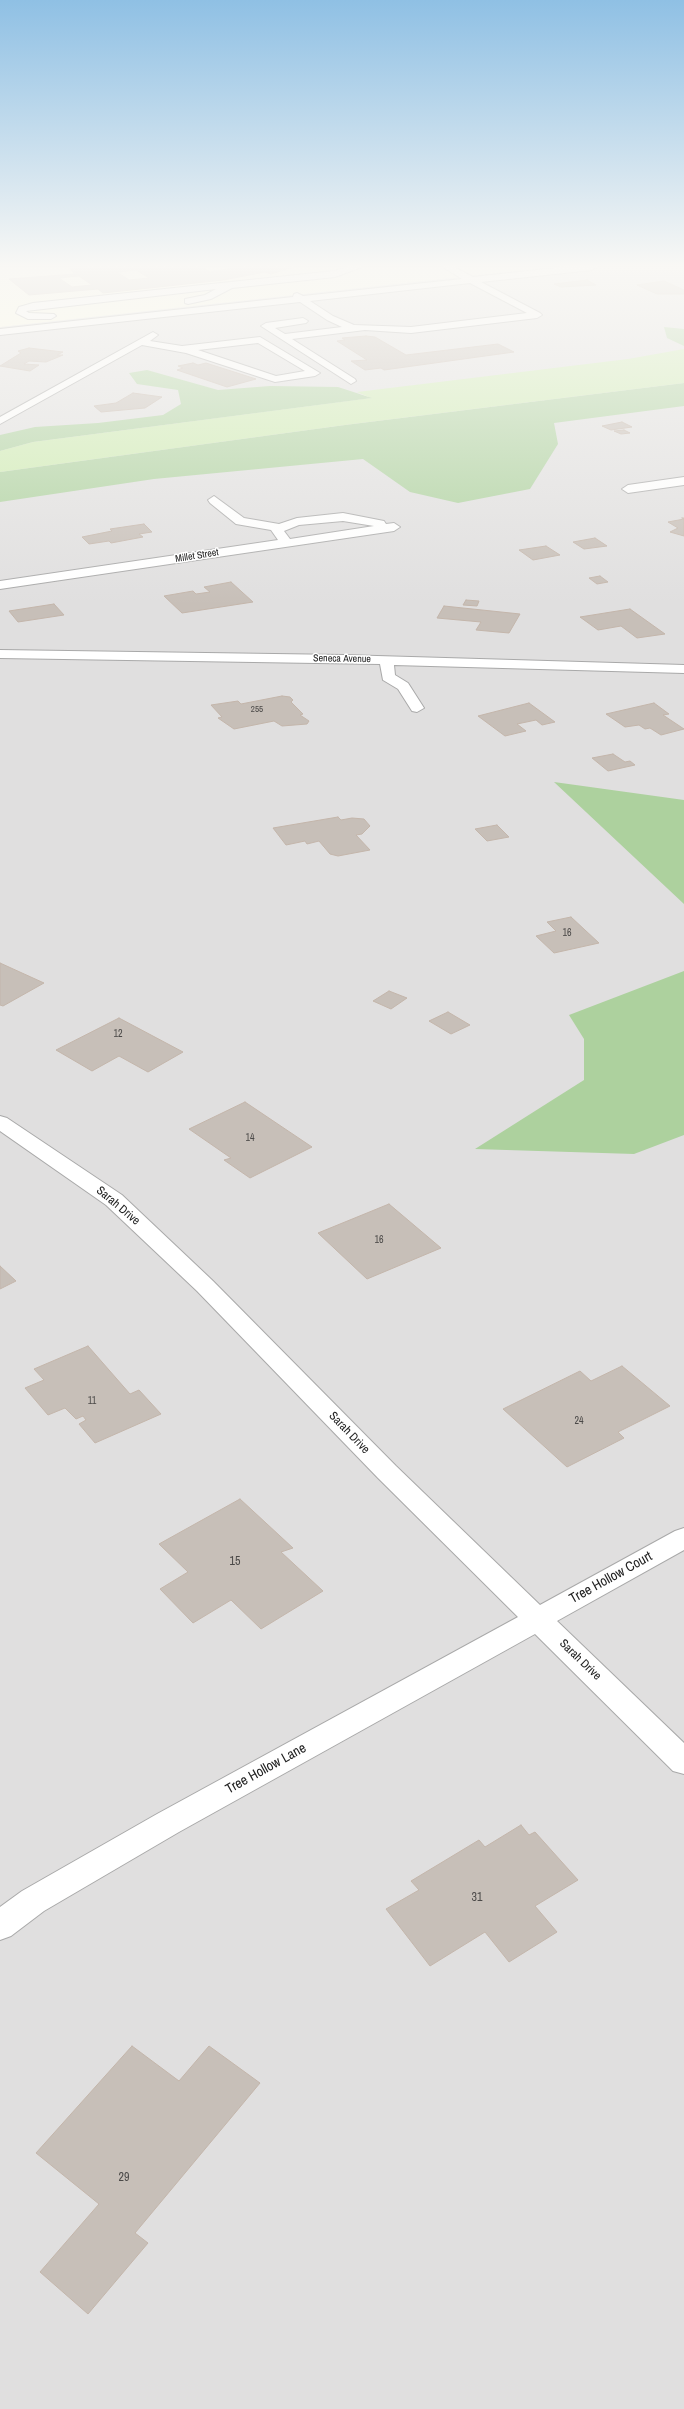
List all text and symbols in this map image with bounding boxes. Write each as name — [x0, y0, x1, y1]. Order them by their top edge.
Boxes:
street label: Millet Street — [174, 547, 220, 565]
street label: Seneca Avenue — [313, 652, 371, 666]
house number: 255 — [251, 705, 263, 715]
house number: 16 — [562, 927, 572, 939]
house number: 12 — [113, 1028, 123, 1040]
house number: 14 — [245, 1132, 255, 1144]
street label: Sarah Drive — [93, 1184, 143, 1228]
house number: 16 — [374, 1234, 384, 1246]
house number: 11 — [88, 1395, 96, 1407]
street label: Sarah Drive — [326, 1409, 372, 1457]
house number: 24 — [574, 1415, 584, 1427]
street label: Tree Hollow Court — [567, 1548, 655, 1608]
house number: 15 — [230, 1555, 240, 1569]
street label: Sarah Drive — [556, 1637, 604, 1683]
street label: Tree Hollow Lane — [223, 1740, 309, 1798]
house number: 31 — [472, 1891, 482, 1905]
house number: 29 — [119, 2171, 129, 2185]

